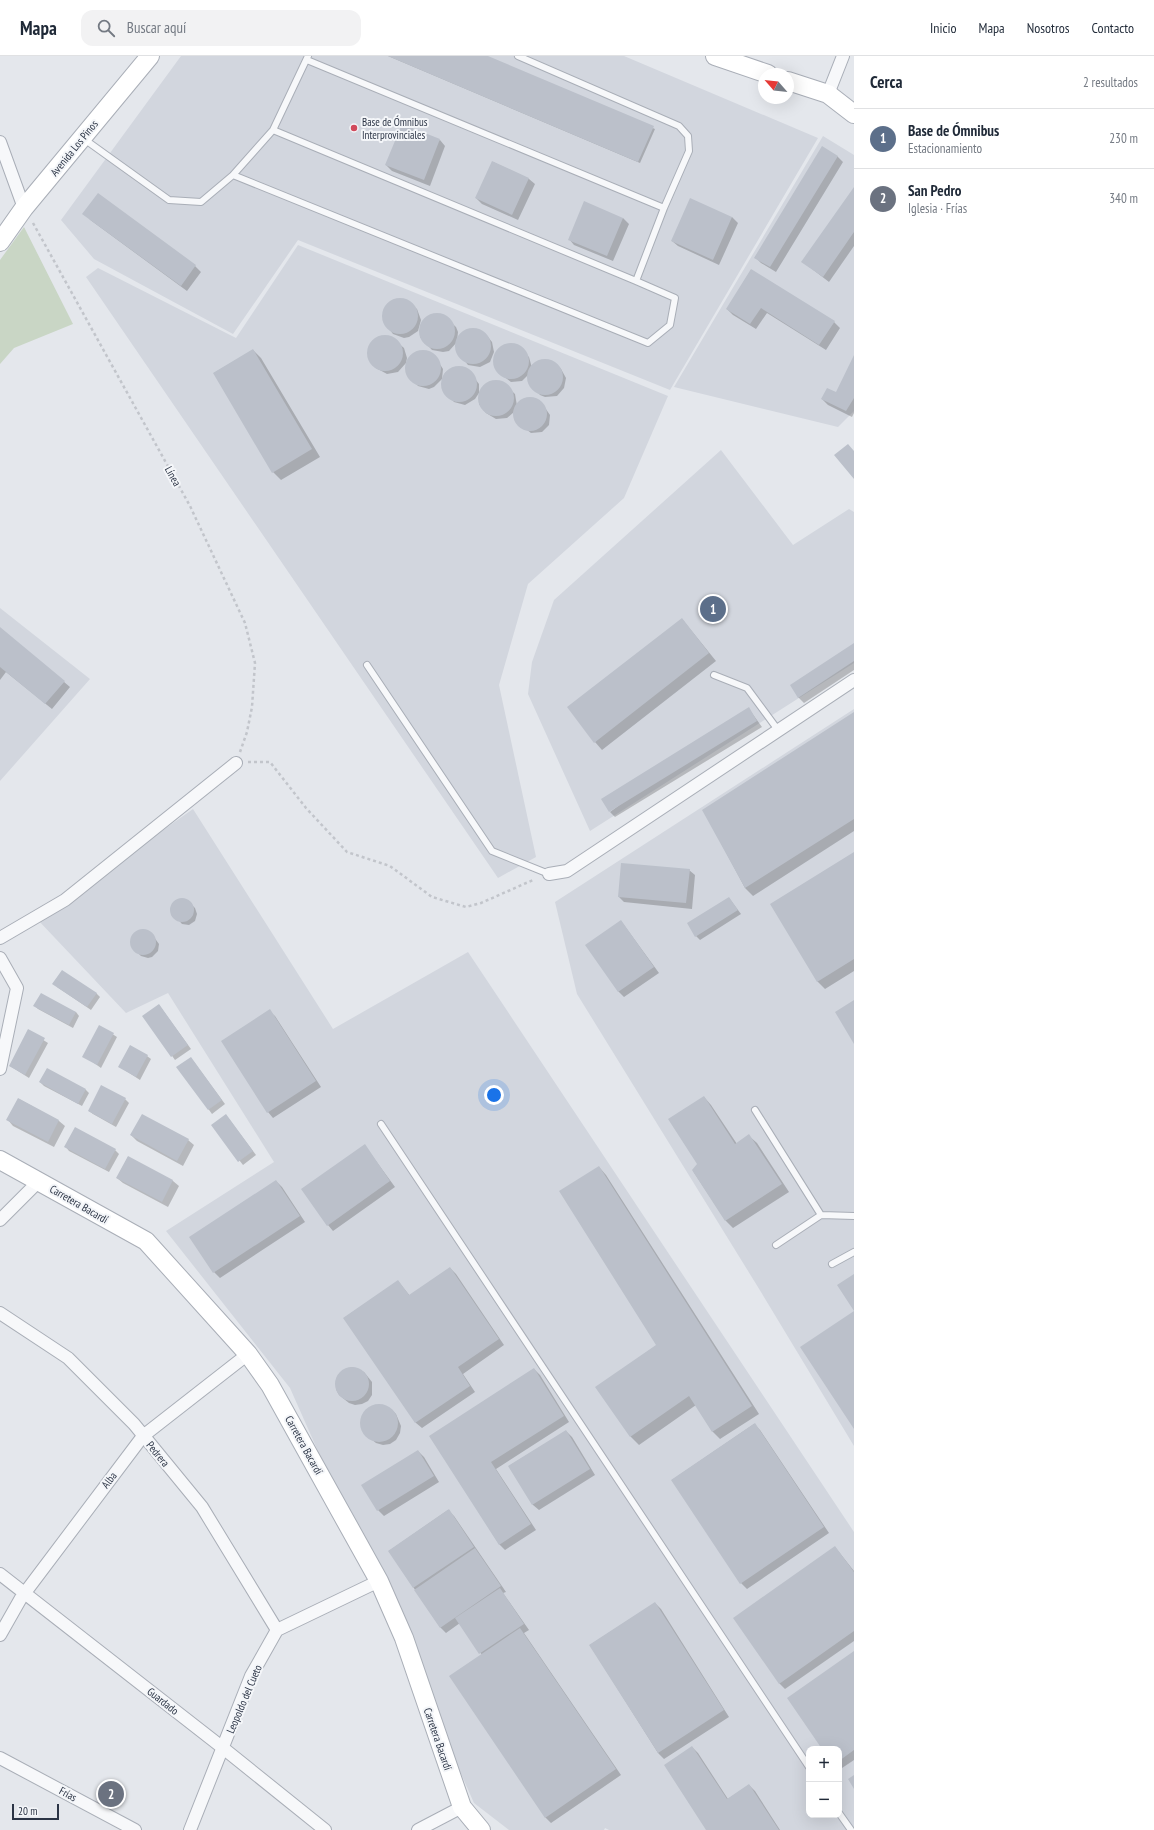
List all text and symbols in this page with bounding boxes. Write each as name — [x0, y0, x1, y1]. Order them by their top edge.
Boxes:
search box — [81, 10, 361, 46]
text: Mapa — [20, 16, 57, 40]
icon: search — [95, 17, 117, 39]
text: Buscar aquí — [127, 18, 186, 37]
text: Inicio — [930, 19, 957, 37]
text: Mapa — [979, 19, 1005, 37]
text: Nosotros — [1027, 19, 1070, 37]
text: Contacto — [1092, 19, 1134, 37]
north arrow — [758, 68, 794, 104]
text: Cerca — [870, 71, 903, 93]
text: 2 resultados — [1083, 74, 1138, 91]
place label: Base de Ómnibus Interprovinciales — [362, 115, 428, 142]
street label: Avenida Los Pinos — [47, 117, 101, 179]
text: Base de Ómnibus — [908, 121, 999, 140]
marker: Base de Ómnibus Interprovinciales — [349, 123, 359, 133]
text: 1 — [880, 130, 886, 147]
text: 230 m — [1109, 130, 1138, 147]
text: Estacionamiento — [908, 140, 982, 157]
text: San Pedro — [908, 181, 961, 200]
text: 2 — [880, 190, 886, 207]
text: 340 m — [1109, 190, 1138, 207]
text: Iglesia · Frías — [908, 200, 967, 217]
street label: Línea — [162, 464, 184, 488]
pin: 1 — [700, 594, 726, 624]
your location — [484, 1085, 504, 1105]
street label: Carretera Bacardí — [47, 1182, 111, 1227]
street label: Carretera Bacardí — [282, 1413, 326, 1477]
street label: Pedrera — [143, 1438, 173, 1470]
street label: Alba — [98, 1469, 120, 1491]
street label: Leopoldo del Cueto — [223, 1662, 265, 1735]
street label: Guardado — [144, 1684, 182, 1718]
street label: Carretera Bacardí — [421, 1706, 455, 1773]
map controls — [806, 1746, 842, 1818]
button: + — [806, 1746, 842, 1782]
pin: 2 — [98, 1779, 124, 1809]
button: − — [806, 1782, 842, 1818]
street label: Frías — [57, 1784, 80, 1805]
scale bar — [12, 1802, 59, 1821]
text: 20 m — [18, 1804, 37, 1818]

